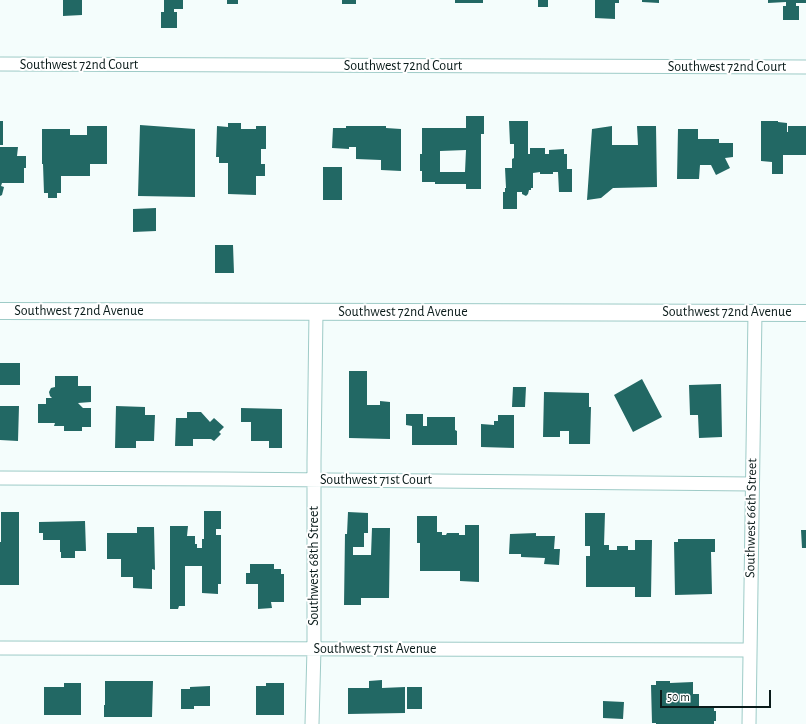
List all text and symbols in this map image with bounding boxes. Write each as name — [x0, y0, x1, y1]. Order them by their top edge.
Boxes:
street label: Southwest 72nd Court — [20, 57, 138, 73]
street label: Southwest 72nd Court — [344, 58, 462, 74]
street label: Southwest 72nd Court — [668, 59, 786, 75]
street label: Southwest 72nd Avenue — [14, 303, 144, 319]
street label: Southwest 72nd Avenue — [338, 304, 468, 320]
street label: Southwest 72nd Avenue — [662, 304, 792, 320]
street label: Southwest 66th Street — [742, 458, 760, 578]
street label: Southwest 71st Court — [320, 472, 432, 488]
street label: Southwest 68th Street — [306, 506, 322, 626]
street label: Southwest 71st Avenue — [314, 641, 436, 657]
scale bar — [662, 682, 773, 708]
text: 50 m — [667, 691, 690, 703]

